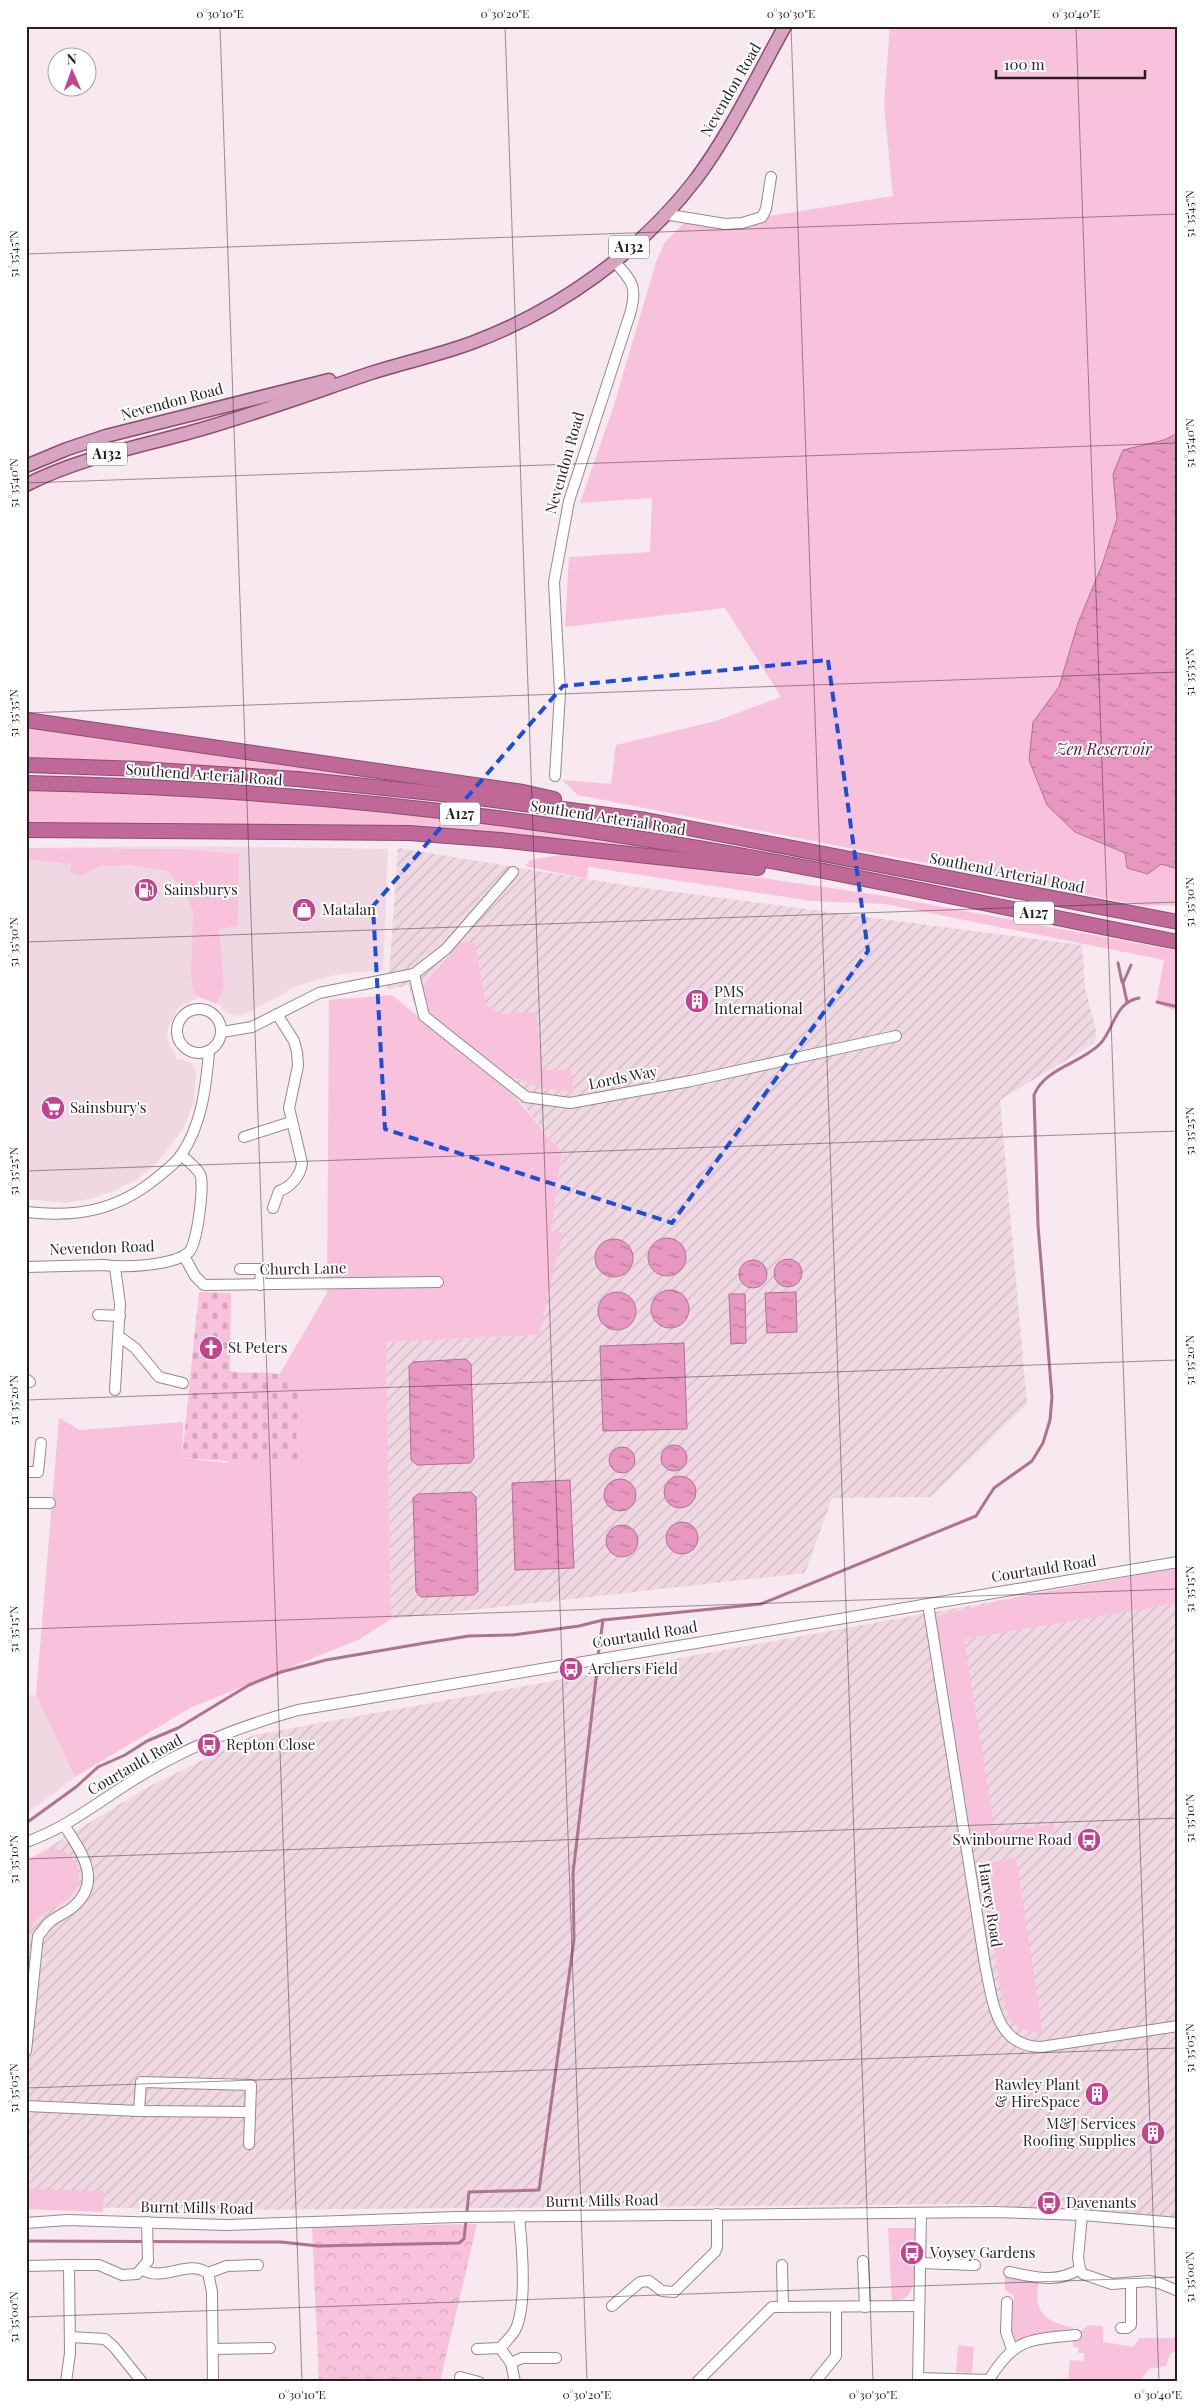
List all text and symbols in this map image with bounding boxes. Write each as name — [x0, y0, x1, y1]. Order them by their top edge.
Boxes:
text: 0°30'10"E — [196, 5, 244, 21]
text: 0°30'20"E — [481, 5, 529, 21]
text: 0°30'30"E — [767, 5, 815, 21]
text: 0°30'40"E — [1052, 5, 1100, 21]
street label: Nevendon Road — [695, 39, 765, 140]
north arrow — [48, 48, 98, 98]
scale bar — [996, 48, 1145, 80]
text: N — [66, 49, 77, 68]
text: 100 m — [1004, 54, 1045, 74]
text: 51°35'45"N — [1181, 190, 1197, 238]
text: 51°35'45"N — [5, 230, 21, 278]
road number: A132 — [609, 236, 649, 258]
street label: Nevendon Road — [118, 378, 225, 424]
street label: Nevendon Road — [540, 409, 588, 516]
text: 51°35'40"N — [1181, 418, 1197, 468]
road number: A132 — [87, 442, 127, 466]
text: 51°35'40"N — [5, 458, 21, 508]
text: 51°35'35"N — [1181, 647, 1197, 696]
text: 51°35'35"N — [5, 688, 21, 737]
water label: Zen Reservoir — [1055, 738, 1153, 759]
street label: Southend Arterial Road — [125, 759, 284, 789]
street label: Southend Arterial Road — [529, 795, 688, 839]
road number: A127 — [440, 802, 480, 826]
street label: Southend Arterial Road — [928, 847, 1087, 897]
text: 51°35'30"N — [1181, 876, 1197, 927]
fuel station icon: Sainsburys — [133, 877, 159, 903]
place label: Sainsburys — [164, 879, 238, 899]
shop icon: Matalan — [291, 897, 317, 923]
place label: Matalan — [322, 899, 376, 919]
road number: A127 — [1014, 901, 1054, 924]
text: 51°35'30"N — [5, 916, 21, 967]
place label: PMS International — [714, 981, 803, 1018]
building icon: PMS International — [684, 988, 710, 1014]
street label: Lords Way — [587, 1060, 659, 1093]
supermarket icon: Sainsbury's — [40, 1095, 66, 1121]
place label: Sainsbury's — [70, 1097, 147, 1117]
text: 51°35'25"N — [1181, 1106, 1197, 1155]
text: 51°35'25"N — [5, 1146, 21, 1195]
street label: Nevendon Road — [49, 1235, 155, 1259]
street label: Church Lane — [259, 1257, 347, 1279]
text: 51°35'20"N — [1181, 1334, 1197, 1385]
church icon: St Peters — [198, 1335, 224, 1361]
place label: St Peters — [228, 1337, 287, 1357]
text: 51°35'20"N — [5, 1374, 21, 1425]
street label: Courtauld Road — [990, 1550, 1098, 1586]
text: 51°35'15"N — [1181, 1565, 1197, 1612]
text: 51°35'15"N — [5, 1605, 21, 1652]
street label: Courtauld Road — [591, 1616, 699, 1652]
bus stop icon: Archers Field — [558, 1656, 584, 1682]
place label: Archers Field — [587, 1658, 678, 1678]
street label: Courtauld Road — [84, 1729, 186, 1799]
bus stop icon: Repton Close — [196, 1732, 222, 1758]
place label: Repton Close — [226, 1734, 315, 1754]
text: 51°35'10"N — [1181, 1793, 1197, 1843]
bus stop icon: Swinbourne Road — [1076, 1827, 1102, 1853]
place label: Swinbourne Road — [953, 1829, 1072, 1849]
text: 51°35'10"N — [5, 1834, 21, 1884]
street label: Harvey Road — [974, 1861, 1008, 1949]
text: 51°35'05"N — [1181, 2023, 1197, 2073]
text: 51°35'05"N — [5, 2063, 21, 2113]
place label: Rawley Plant & HireSpace — [995, 2074, 1081, 2111]
building icon: Rawley Plant & HireSpace — [1084, 2081, 1110, 2107]
place label: M&J Services Roofing Supplies — [1023, 2113, 1136, 2150]
building icon: M&J Services Roofing Supplies — [1140, 2120, 1166, 2146]
street label: Burnt Mills Road — [545, 2189, 659, 2211]
bus stop icon: Davenants — [1036, 2190, 1062, 2216]
place label: Davenants — [1066, 2192, 1136, 2212]
street label: Burnt Mills Road — [140, 2196, 254, 2218]
bus stop icon: Voysey Gardens — [899, 2240, 925, 2266]
place label: Voysey Gardens — [929, 2242, 1035, 2262]
text: 51°35'00"N — [1181, 2251, 1197, 2303]
text: 51°35'00"N — [5, 2291, 21, 2343]
text: 0°30'10"E — [278, 2386, 326, 2402]
text: 0°30'20"E — [563, 2386, 611, 2402]
text: 0°30'30"E — [849, 2386, 897, 2402]
text: 0°30'40"E — [1134, 2386, 1182, 2402]

